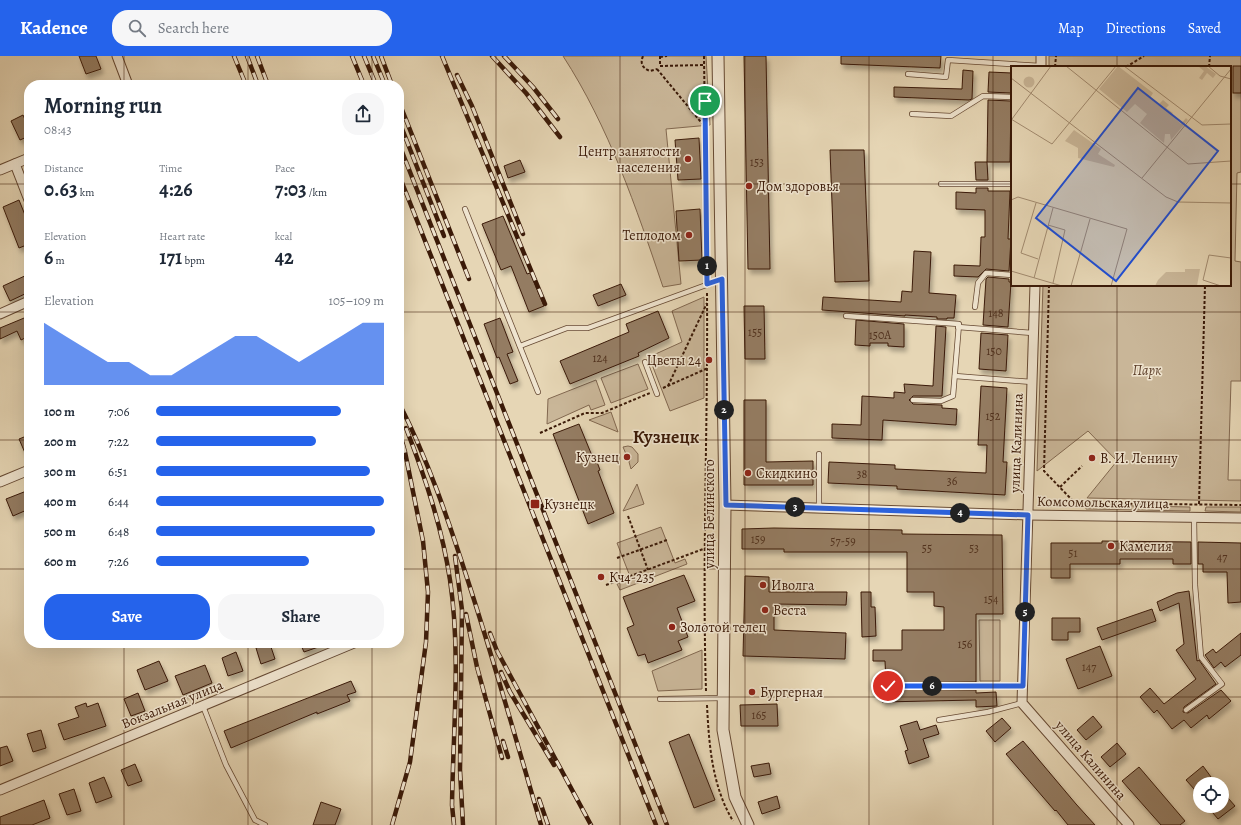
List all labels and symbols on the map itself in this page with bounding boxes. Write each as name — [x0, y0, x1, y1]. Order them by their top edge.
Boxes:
inset map — [1011, 66, 1231, 286]
pin — [688, 84, 722, 118]
place label: Центр занятости населения — [578, 142, 680, 177]
marker: Центр занятости населения — [683, 154, 693, 164]
house number: 153 — [750, 154, 764, 170]
place label: Дом здоровья — [757, 177, 839, 196]
marker: Дом здоровья — [744, 181, 754, 191]
place label: Теплодом — [622, 226, 681, 245]
marker: Теплодом — [684, 230, 694, 240]
pin: 1 — [697, 256, 717, 276]
house number: 148 — [988, 305, 1004, 321]
house number: 155 — [748, 324, 762, 340]
house number: 150А — [869, 327, 892, 343]
house number: 150 — [986, 343, 1002, 359]
house number: 124 — [592, 350, 608, 366]
place label: Цветы 24 — [647, 351, 701, 370]
marker: Цветы 24 — [704, 355, 714, 365]
park label: Парк — [1133, 361, 1161, 380]
street label: улица Калинина — [1005, 392, 1028, 494]
pin: 2 — [714, 400, 734, 420]
house number: 152 — [986, 408, 1001, 424]
district label: Кузнецк — [633, 425, 700, 449]
place label: Кузнец — [576, 448, 619, 467]
place label: В. И. Ленину — [1100, 449, 1178, 468]
marker: Кузнец — [622, 452, 632, 462]
marker: В. И. Ленину — [1087, 453, 1097, 463]
street label: улица Белинского — [700, 459, 719, 570]
place label: Скидкино — [756, 464, 818, 483]
house number: 38 — [857, 466, 868, 482]
marker: Скидкино — [743, 468, 753, 478]
house number: 36 — [947, 473, 958, 489]
street label: Комсомольская улица — [1037, 492, 1170, 513]
place label: Кузнецк — [544, 495, 594, 514]
pin: 3 — [785, 497, 805, 517]
marker: Кузнецк — [529, 498, 541, 510]
pin: 4 — [950, 503, 970, 523]
house number: 159 — [751, 531, 765, 547]
house number: 57-59 — [830, 533, 856, 549]
place label: Камелия — [1119, 537, 1172, 556]
house number: 55 — [922, 540, 932, 556]
house number: 53 — [969, 540, 979, 556]
marker: Камелия — [1106, 541, 1116, 551]
house number: 51 — [1068, 545, 1078, 561]
house number: 47 — [1217, 549, 1228, 565]
place label: Кч4-235 — [609, 568, 655, 587]
marker: Кч4-235 — [596, 572, 606, 582]
place label: Иволга — [771, 576, 815, 595]
marker: Иволга — [758, 580, 768, 590]
house number: 154 — [984, 591, 999, 607]
place label: Веста — [773, 601, 807, 620]
pin: 5 — [1015, 602, 1035, 622]
marker: Веста — [760, 605, 770, 615]
place label: Золотой телец — [680, 618, 767, 637]
marker: Золотой телец — [667, 622, 677, 632]
house number: 156 — [958, 636, 973, 652]
house number: 147 — [1082, 659, 1097, 675]
pin — [871, 669, 905, 703]
street label: Вокзальная улица — [119, 675, 226, 733]
pin: 6 — [922, 676, 942, 696]
place label: Бургерная — [760, 683, 823, 702]
marker: Бургерная — [747, 687, 757, 697]
house number: 165 — [752, 707, 766, 723]
street label: улица Калинина — [1050, 716, 1131, 805]

